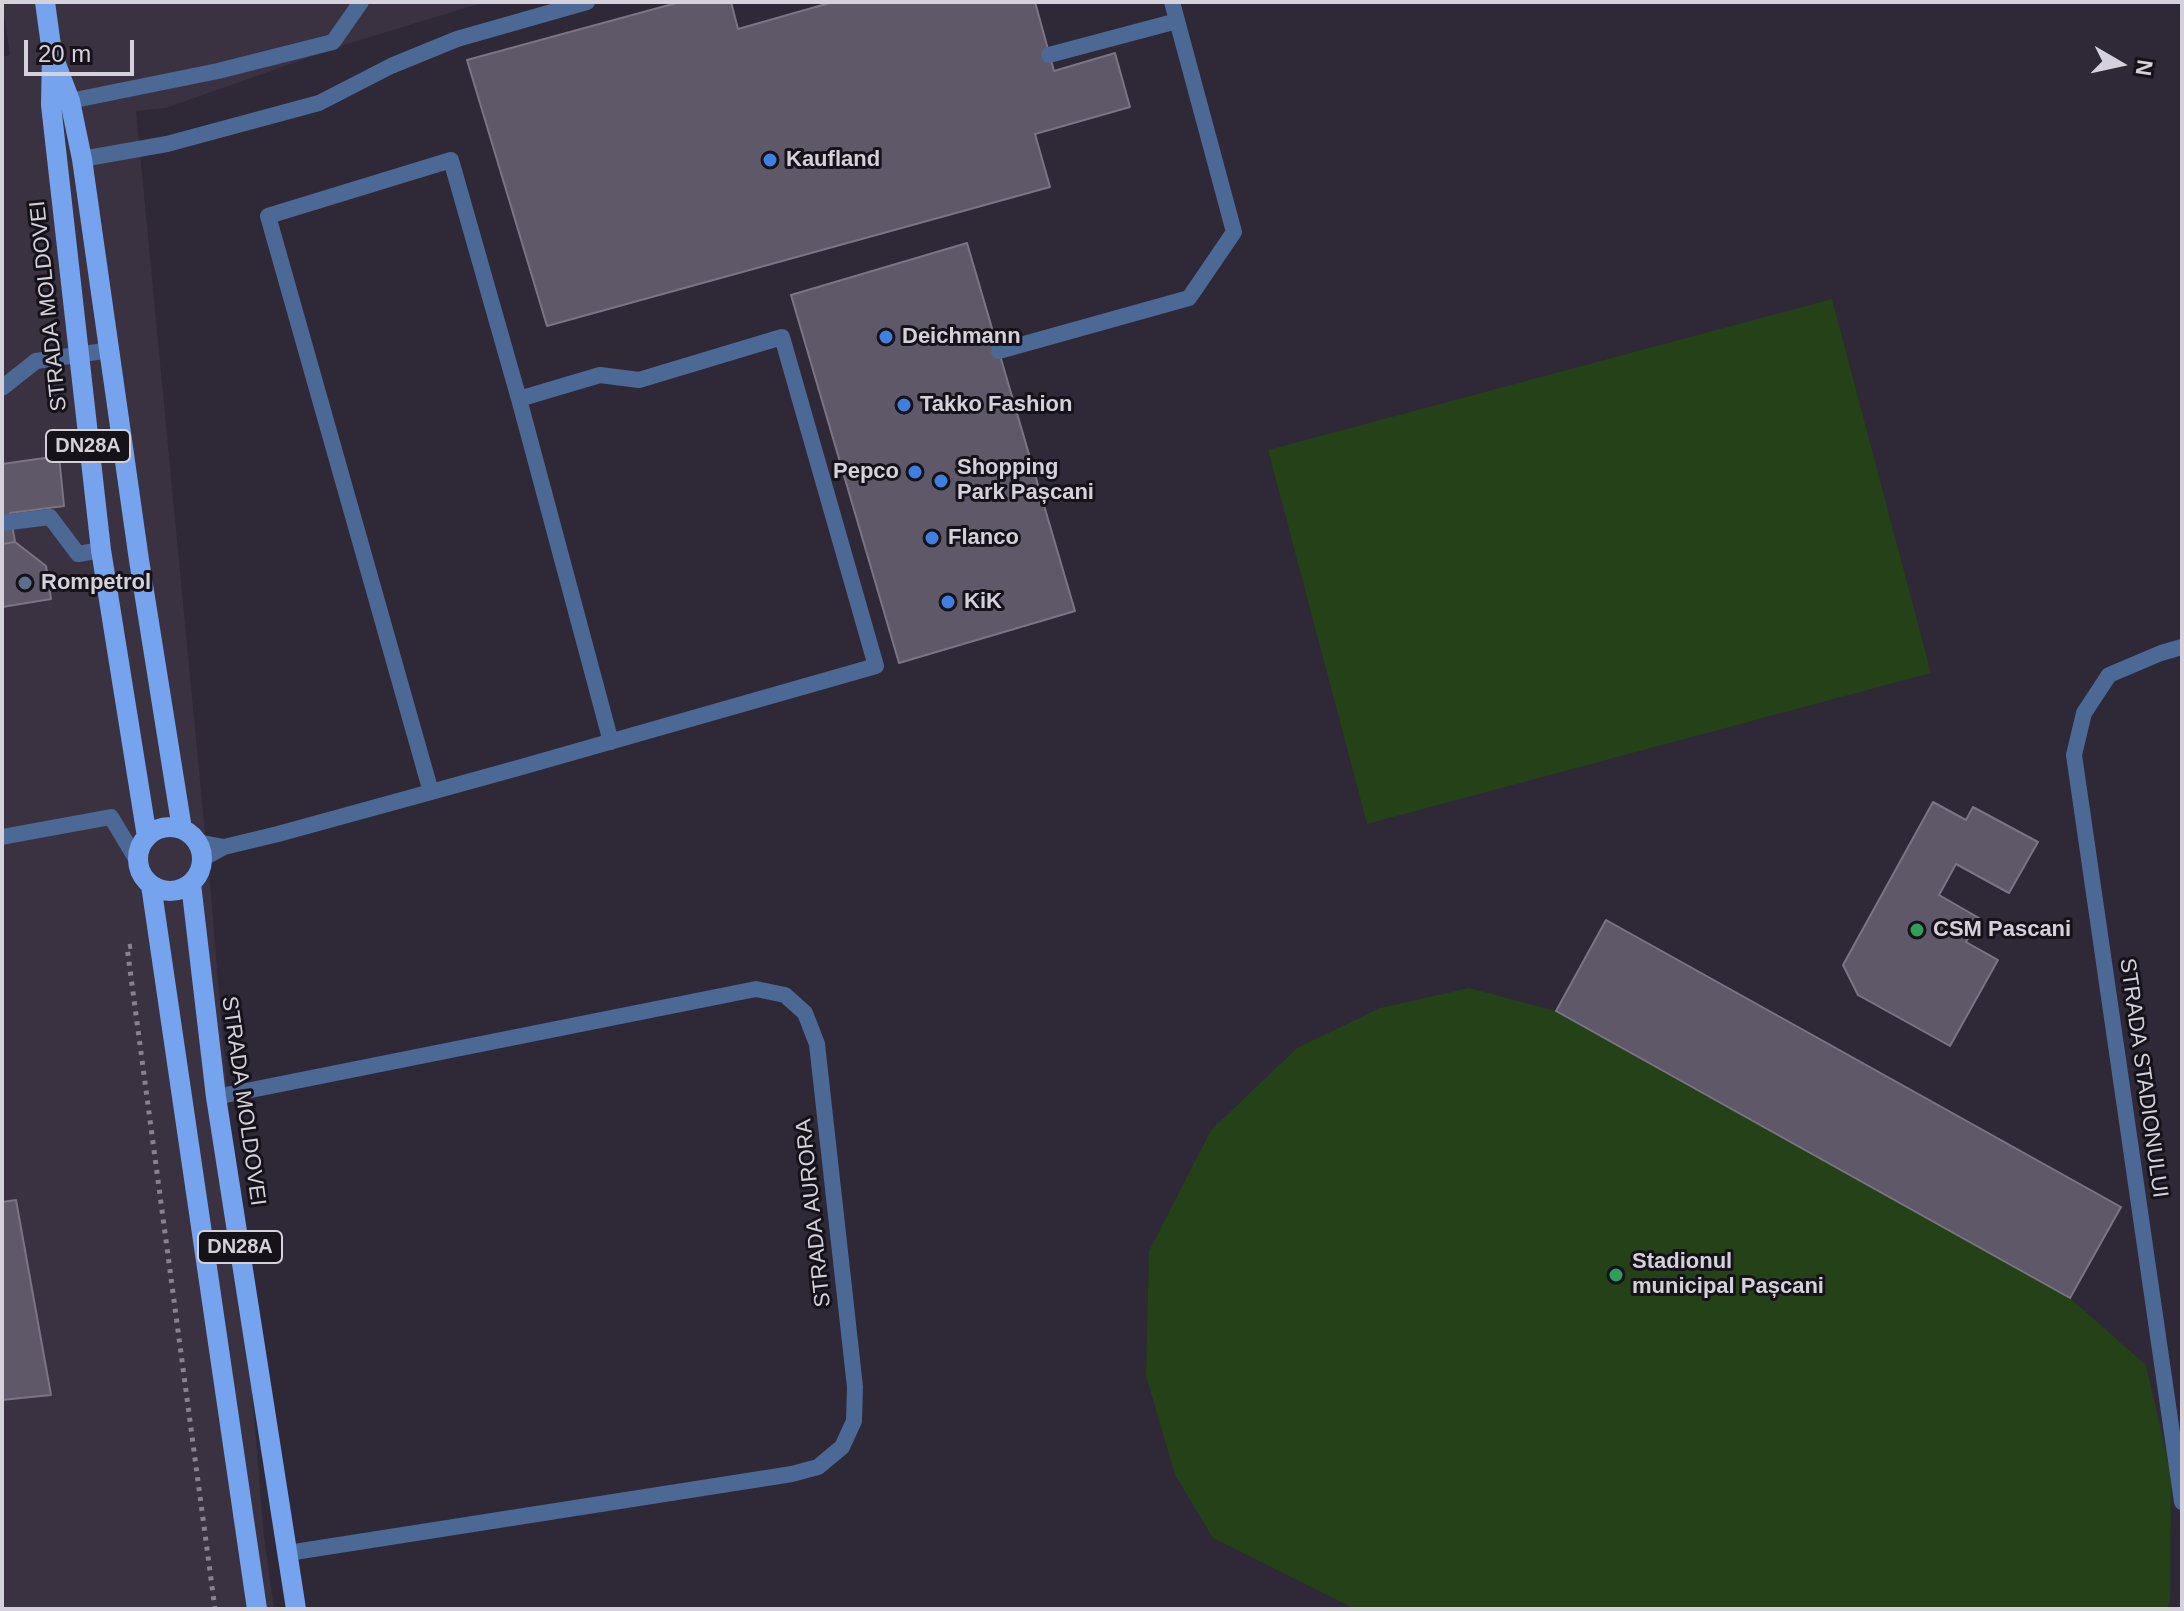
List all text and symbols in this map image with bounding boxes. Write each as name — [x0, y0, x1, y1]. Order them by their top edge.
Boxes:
scale bar — [28, 24, 138, 74]
north arrow — [2080, 24, 2160, 104]
text: 20 m — [38, 40, 91, 67]
text: N — [2131, 58, 2158, 78]
place label: Kaufland — [786, 147, 880, 173]
marker: Kaufland — [761, 151, 779, 169]
street label: STRADA MOLDOVEI — [25, 199, 73, 413]
place label: Deichmann — [902, 324, 1021, 350]
marker: Deichmann — [877, 328, 895, 346]
place label: Takko Fashion — [920, 392, 1072, 418]
marker: Takko Fashion — [895, 396, 913, 414]
road number: DN28A — [46, 430, 130, 462]
place label: Shopping Park Pașcani — [957, 455, 1094, 506]
place label: Pepco — [833, 459, 899, 485]
marker: Pepco — [906, 463, 924, 481]
marker: Shopping Park Pașcani — [932, 472, 950, 490]
place label: Flanco — [948, 525, 1019, 551]
marker: Flanco — [923, 529, 941, 547]
place label: Rompetrol — [41, 570, 151, 596]
marker: Rompetrol — [16, 574, 34, 592]
place label: KiK — [964, 589, 1002, 615]
marker: KiK — [939, 593, 957, 611]
place label: CSM Pascani — [1933, 917, 2071, 943]
marker: CSM Pascani — [1908, 921, 1926, 939]
street label: STRADA STADIONULUI — [2113, 957, 2173, 1199]
street label: STRADA MOLDOVEI — [215, 994, 271, 1208]
street label: STRADA AURORA — [791, 1117, 837, 1309]
road number: DN28A — [198, 1231, 282, 1263]
place label: Stadionul municipal Pașcani — [1632, 1249, 1824, 1300]
marker: Stadionul municipal Pașcani — [1607, 1266, 1625, 1284]

